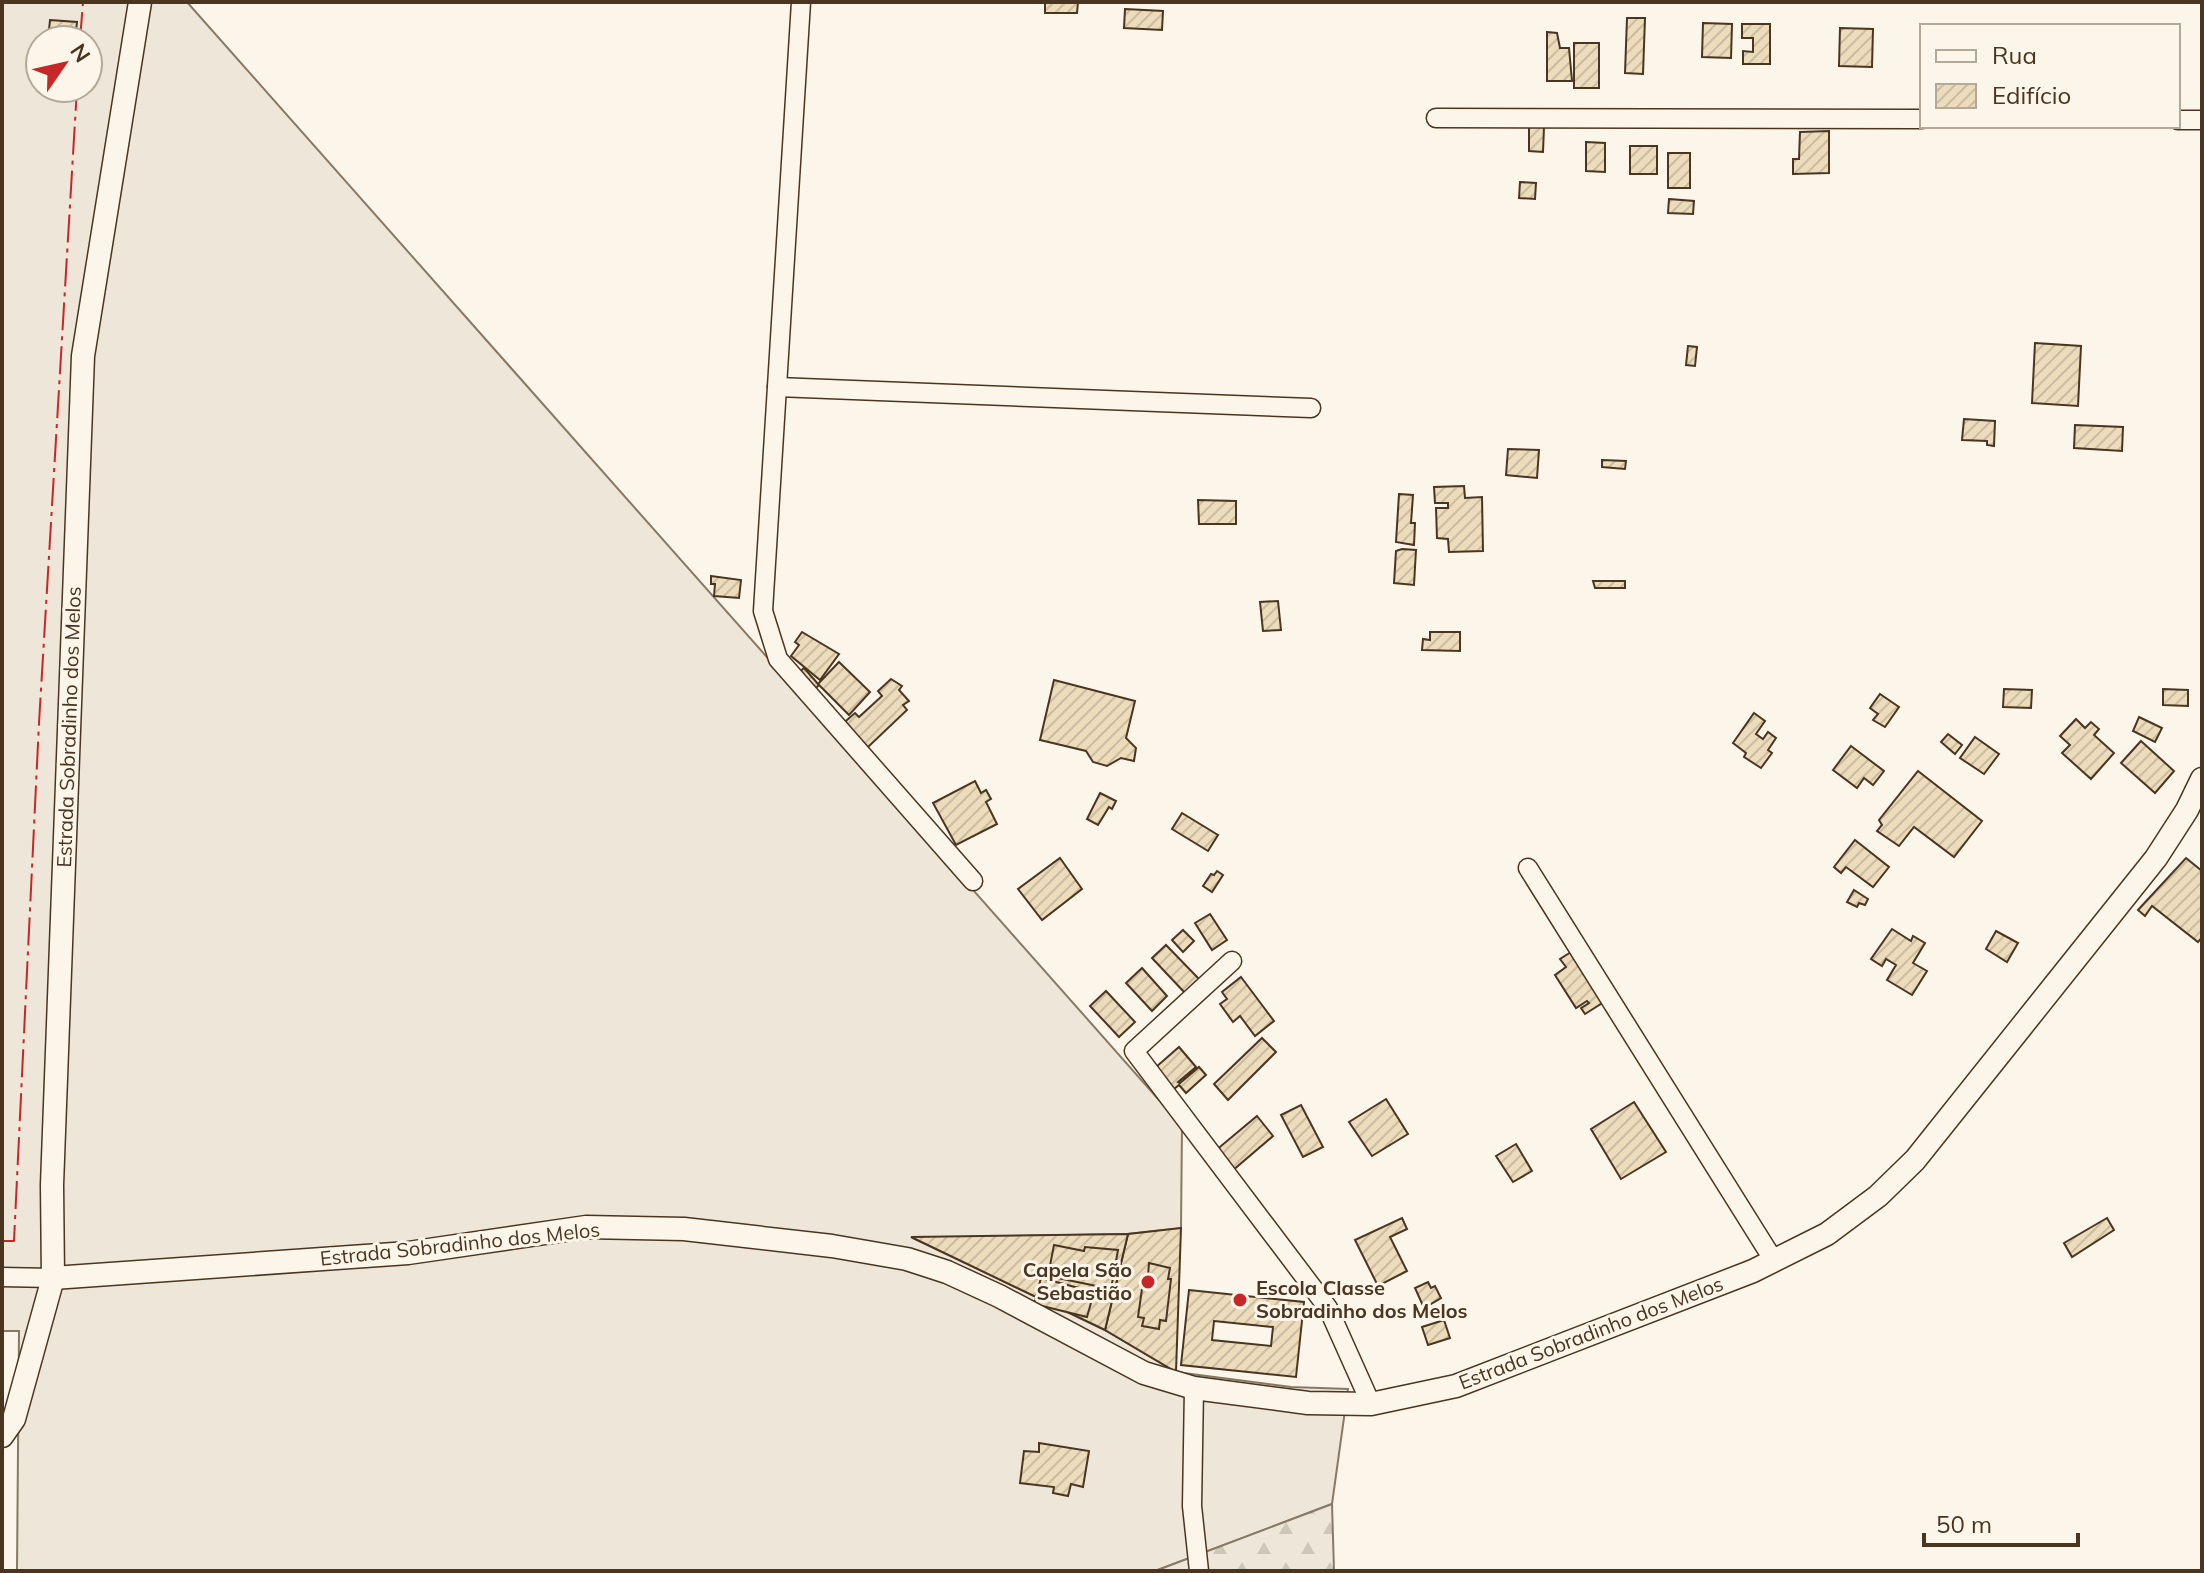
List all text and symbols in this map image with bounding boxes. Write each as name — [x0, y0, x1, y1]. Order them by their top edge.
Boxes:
north arrow — [24, 24, 104, 104]
legend — [1920, 24, 2180, 128]
text: N — [64, 38, 97, 68]
text: Rua — [1992, 40, 2037, 70]
text: Edifício — [1992, 80, 2071, 110]
street label: Estrada Sobradinho dos Melos — [51, 586, 86, 868]
street label: Estrada Sobradinho dos Melos — [319, 1216, 601, 1271]
place label: Capela São Sebastião — [1023, 1257, 1132, 1305]
street label: Estrada Sobradinho dos Melos — [1455, 1270, 1727, 1395]
marker: Capela São Sebastião — [1139, 1273, 1157, 1291]
place label: Escola Classe Sobradinho dos Melos — [1256, 1275, 1468, 1323]
marker: Escola Classe Sobradinho dos Melos — [1231, 1291, 1249, 1309]
scale bar — [1924, 1497, 2078, 1547]
text: 50 m — [1936, 1509, 1992, 1539]

